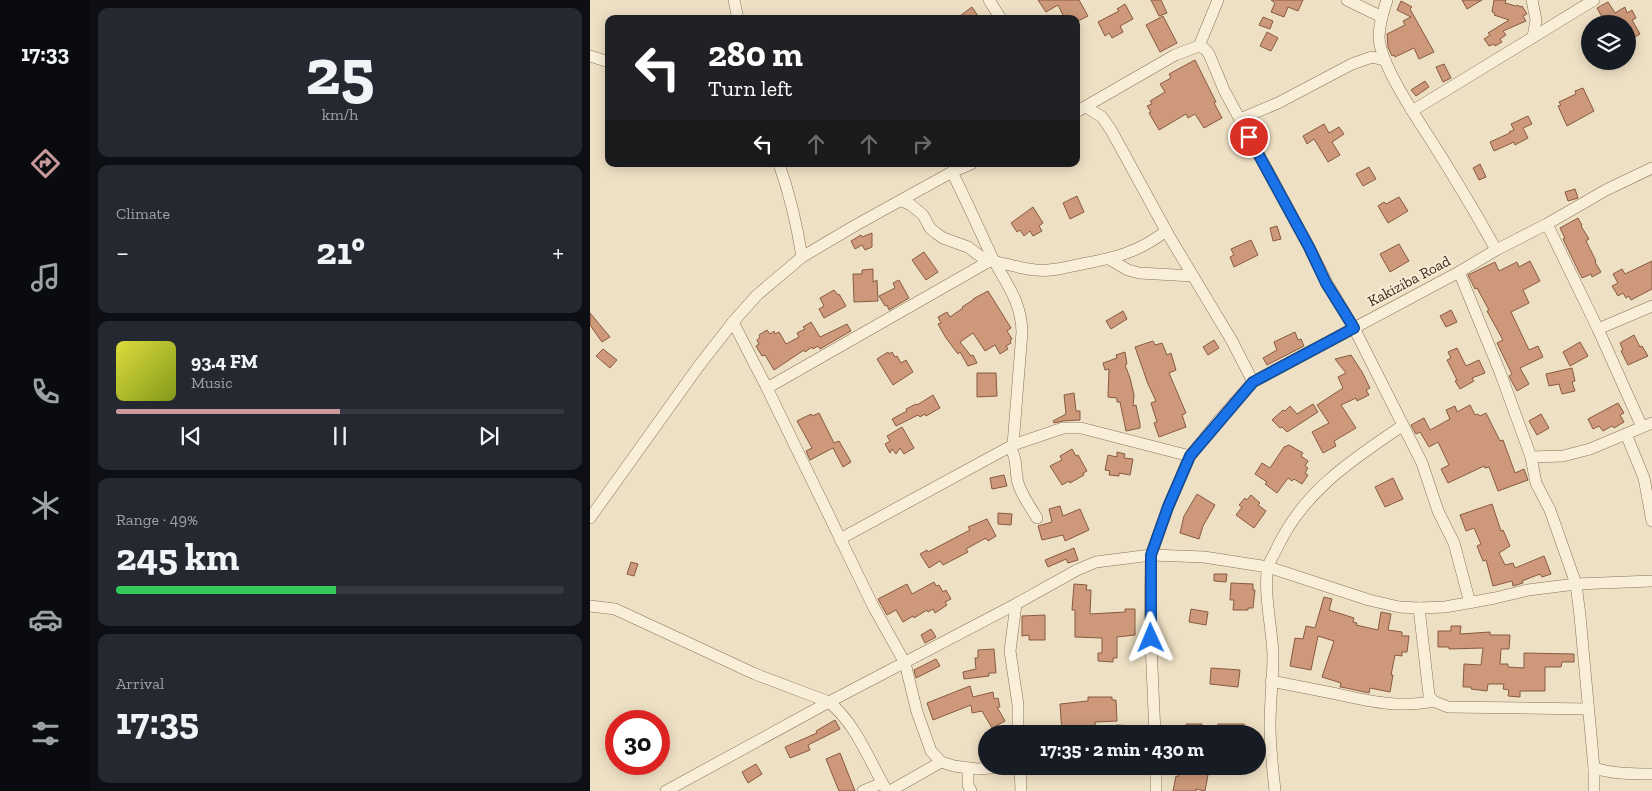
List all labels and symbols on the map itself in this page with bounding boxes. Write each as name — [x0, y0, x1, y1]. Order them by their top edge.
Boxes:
pin — [1228, 116, 1270, 158]
street label: Kakiziba Road — [1365, 251, 1454, 310]
position arrow — [1124, 611, 1176, 663]
speed limit sign: 30 — [605, 710, 670, 775]

